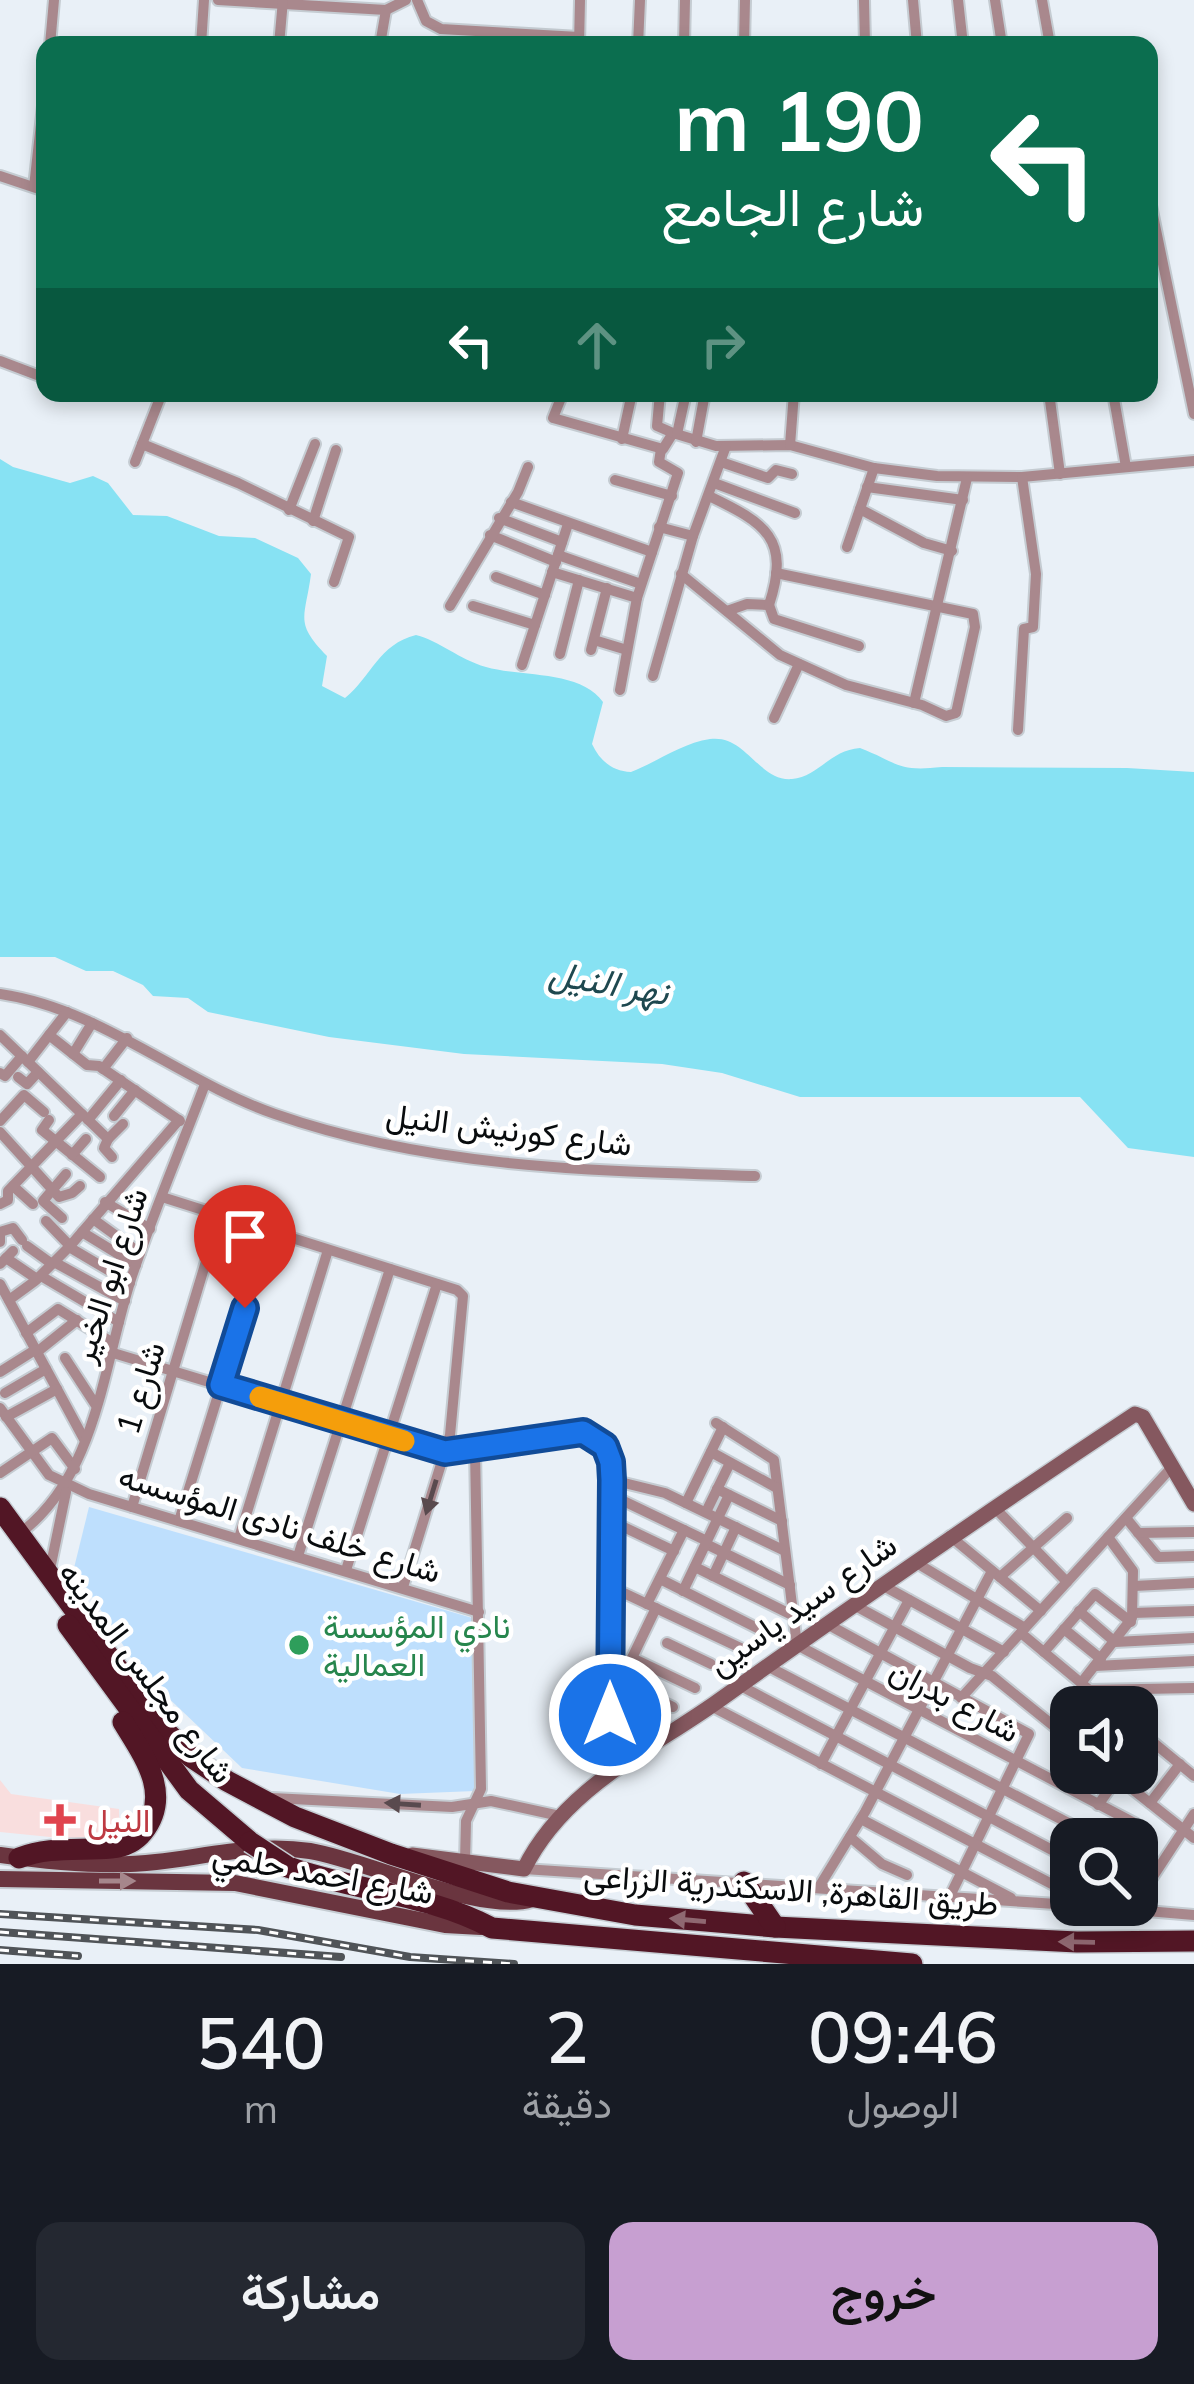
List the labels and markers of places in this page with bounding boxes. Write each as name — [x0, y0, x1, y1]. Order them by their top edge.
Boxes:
pin — [194, 1185, 296, 1308]
place label: نادي المؤسسة العمالية — [323, 1605, 511, 1684]
marker: نادي المؤسسة العمالية — [286, 1632, 312, 1658]
place label: النيل — [87, 1799, 151, 1840]
marker: النيل — [44, 1804, 76, 1836]

